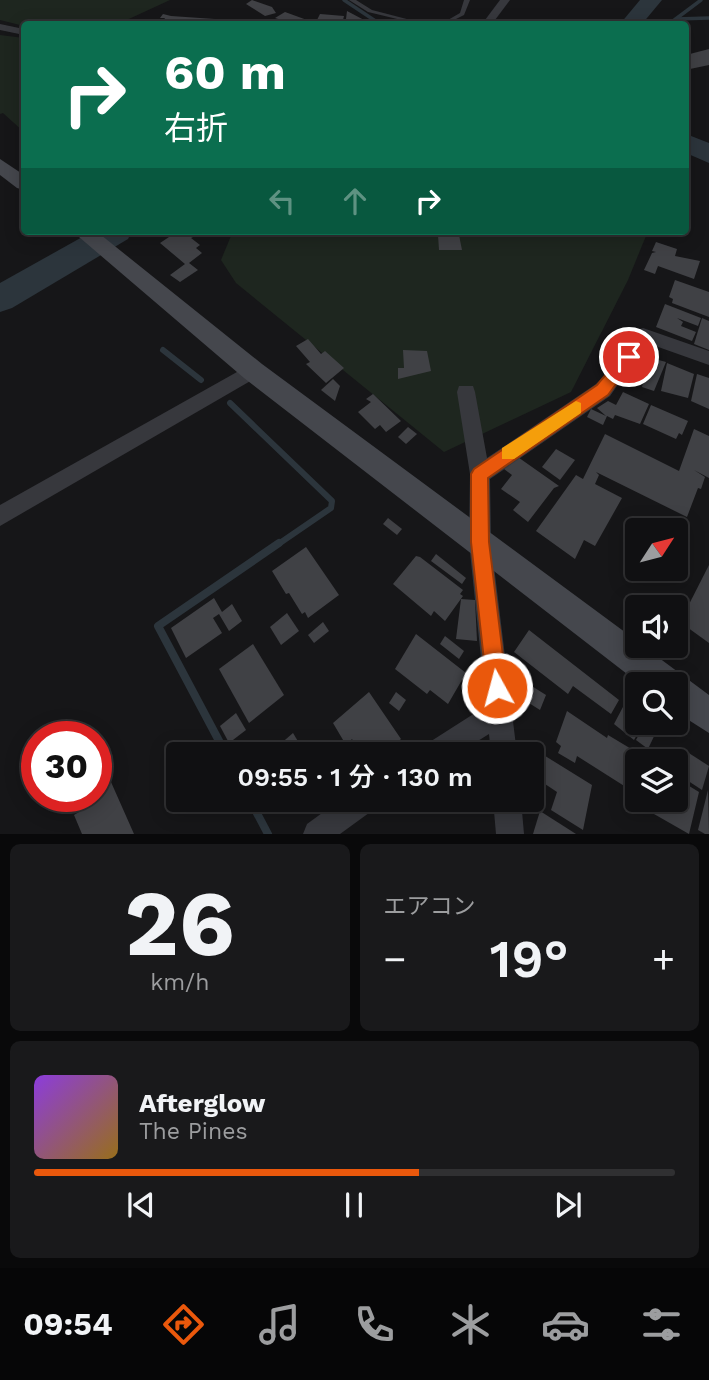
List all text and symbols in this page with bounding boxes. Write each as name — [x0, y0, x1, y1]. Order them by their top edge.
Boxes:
text: 60 m — [164, 43, 286, 101]
icon: right — [49, 49, 140, 140]
text: 右折 — [164, 109, 228, 147]
icon: left — [263, 182, 301, 220]
icon: ahead — [336, 182, 374, 220]
icon: right — [409, 182, 447, 220]
pin — [599, 327, 659, 387]
icon: arrive — [610, 338, 648, 376]
north arrow — [625, 518, 688, 581]
map controls — [625, 518, 688, 812]
button: sound — [625, 595, 688, 658]
position arrow — [460, 651, 534, 725]
button: search — [625, 672, 688, 735]
speed limit sign: 30 — [21, 721, 112, 812]
button: layers — [625, 749, 688, 812]
text: 09:55 · 1 分 · 130 m — [237, 762, 473, 792]
text: 26 — [125, 870, 235, 977]
text: エアコン — [384, 893, 476, 920]
text: 19° — [490, 929, 569, 990]
text: − — [384, 937, 406, 981]
text: + — [652, 937, 675, 981]
text: km/h — [150, 969, 209, 996]
text: Afterglow — [139, 1088, 265, 1118]
text: The Pines — [139, 1118, 248, 1145]
icon: previous — [122, 1186, 160, 1224]
icon: pause — [335, 1186, 373, 1224]
icon: next — [549, 1186, 587, 1224]
icon: directions — [159, 1300, 208, 1349]
icon: music — [255, 1300, 304, 1349]
icon: phone — [350, 1300, 399, 1349]
icon: climate — [446, 1300, 495, 1349]
icon: car — [541, 1300, 590, 1349]
icon: filters — [637, 1300, 686, 1349]
text: 09:54 — [23, 1305, 113, 1343]

